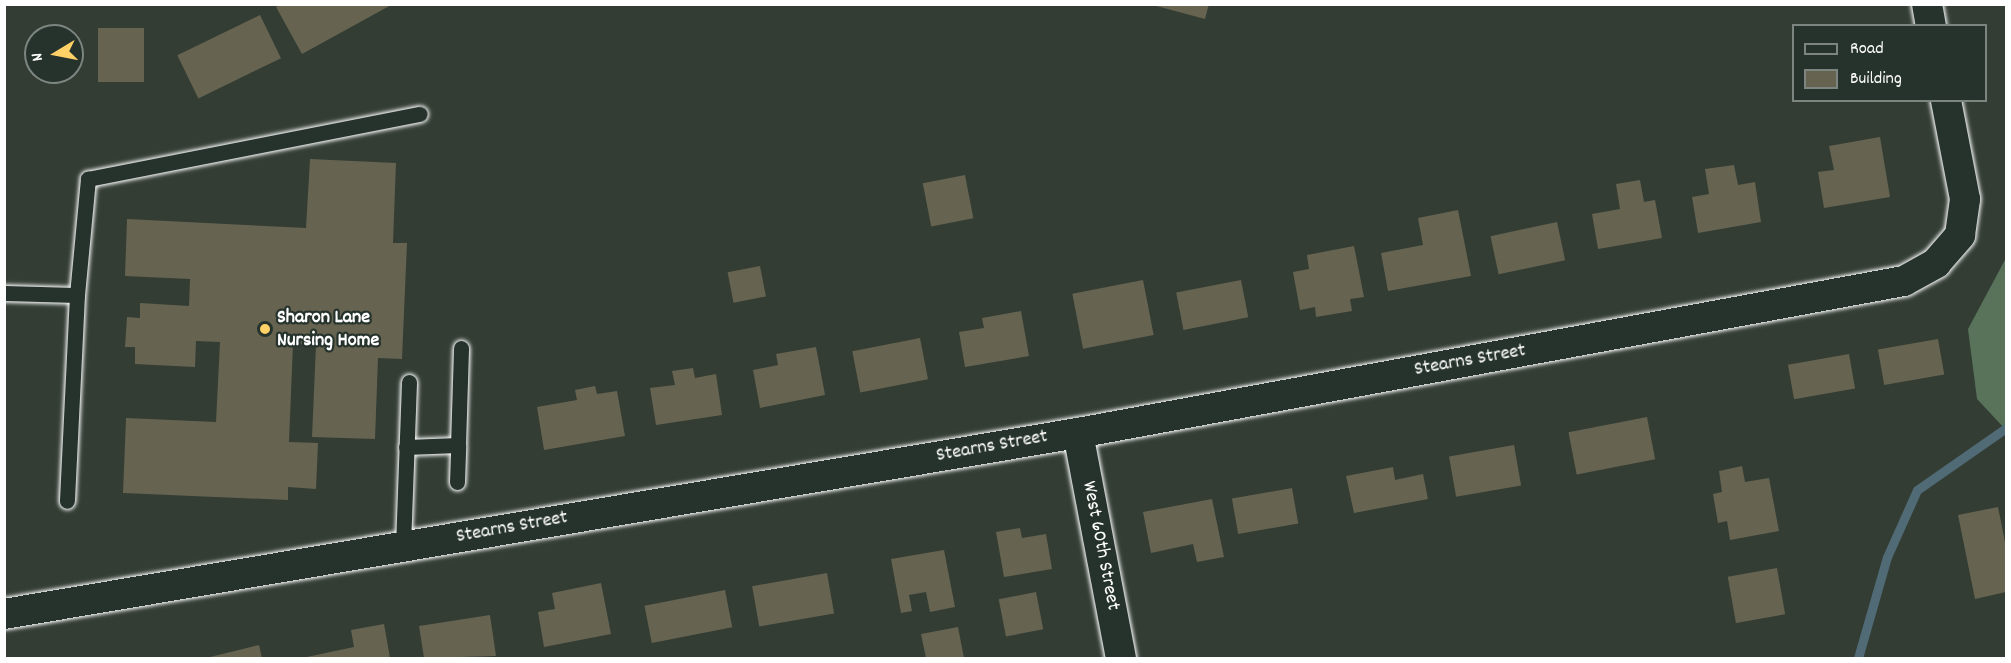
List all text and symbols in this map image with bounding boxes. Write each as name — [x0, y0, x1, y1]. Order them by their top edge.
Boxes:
north arrow — [24, 24, 84, 84]
legend — [1792, 24, 1987, 102]
text: Road — [1850, 37, 1884, 62]
text: N — [26, 51, 50, 63]
text: Building — [1850, 67, 1902, 92]
place label: Sharon Lane Nursing Home — [277, 306, 379, 353]
marker: Sharon Lane Nursing Home — [258, 322, 272, 336]
street label: Stearns Street — [1412, 339, 1528, 383]
street label: Stearns Street — [934, 425, 1050, 469]
street label: West 60th Street — [1076, 479, 1124, 613]
street label: Stearns Street — [454, 506, 570, 550]

